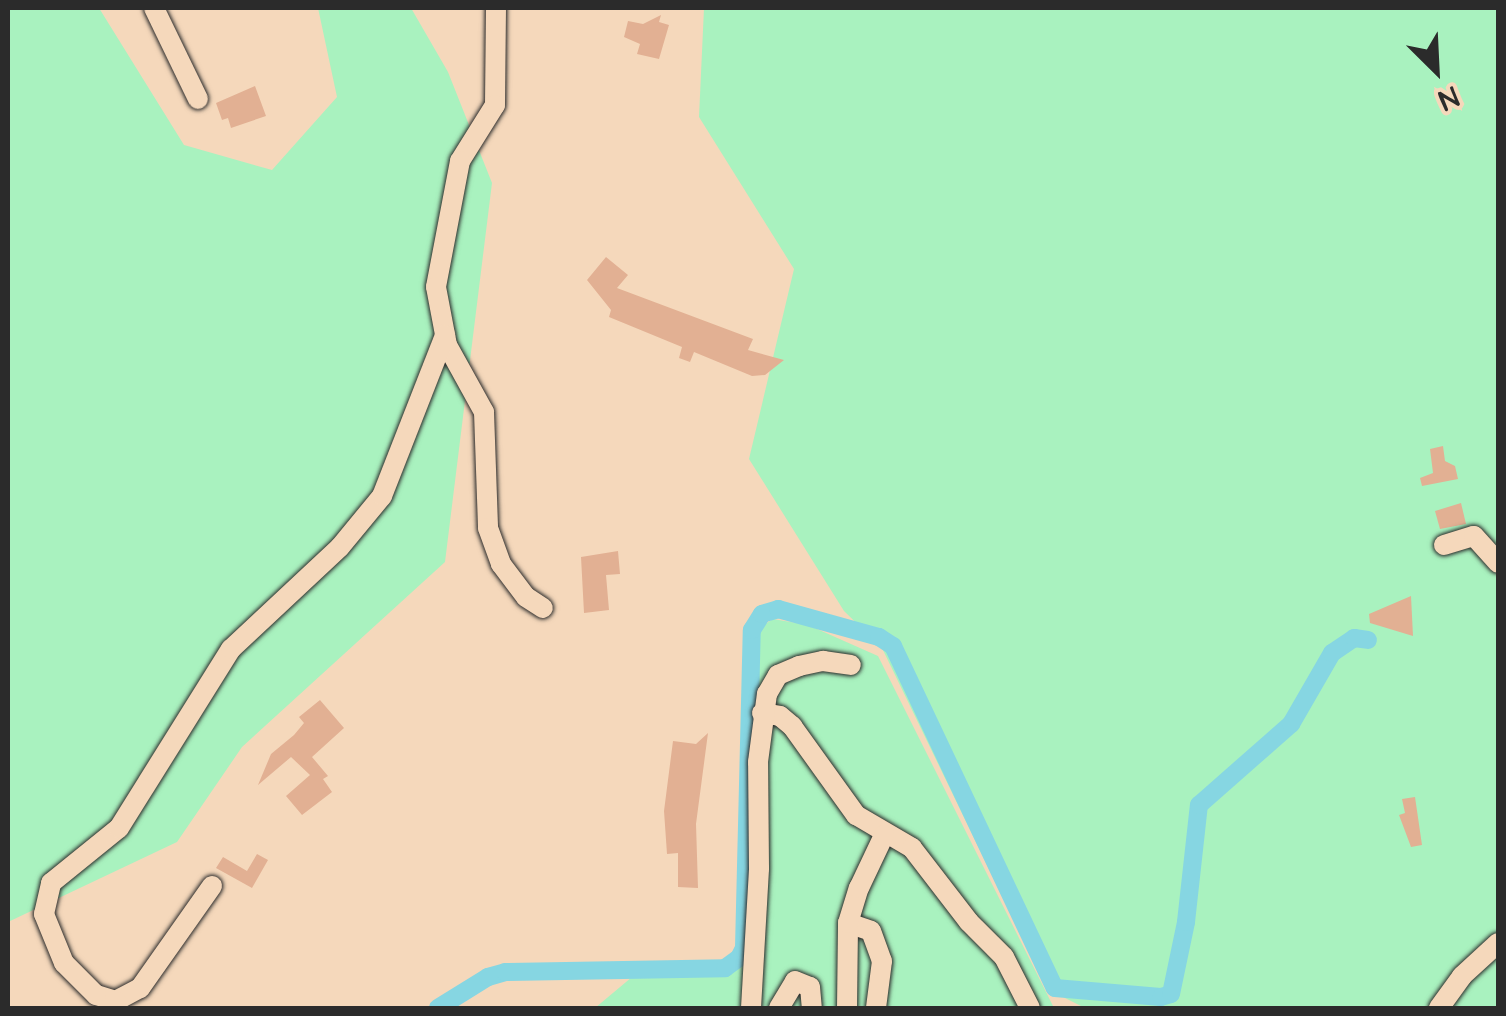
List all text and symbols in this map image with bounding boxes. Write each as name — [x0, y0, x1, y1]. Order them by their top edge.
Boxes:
north arrow — [1386, 20, 1486, 120]
text: N — [1432, 76, 1464, 119]

